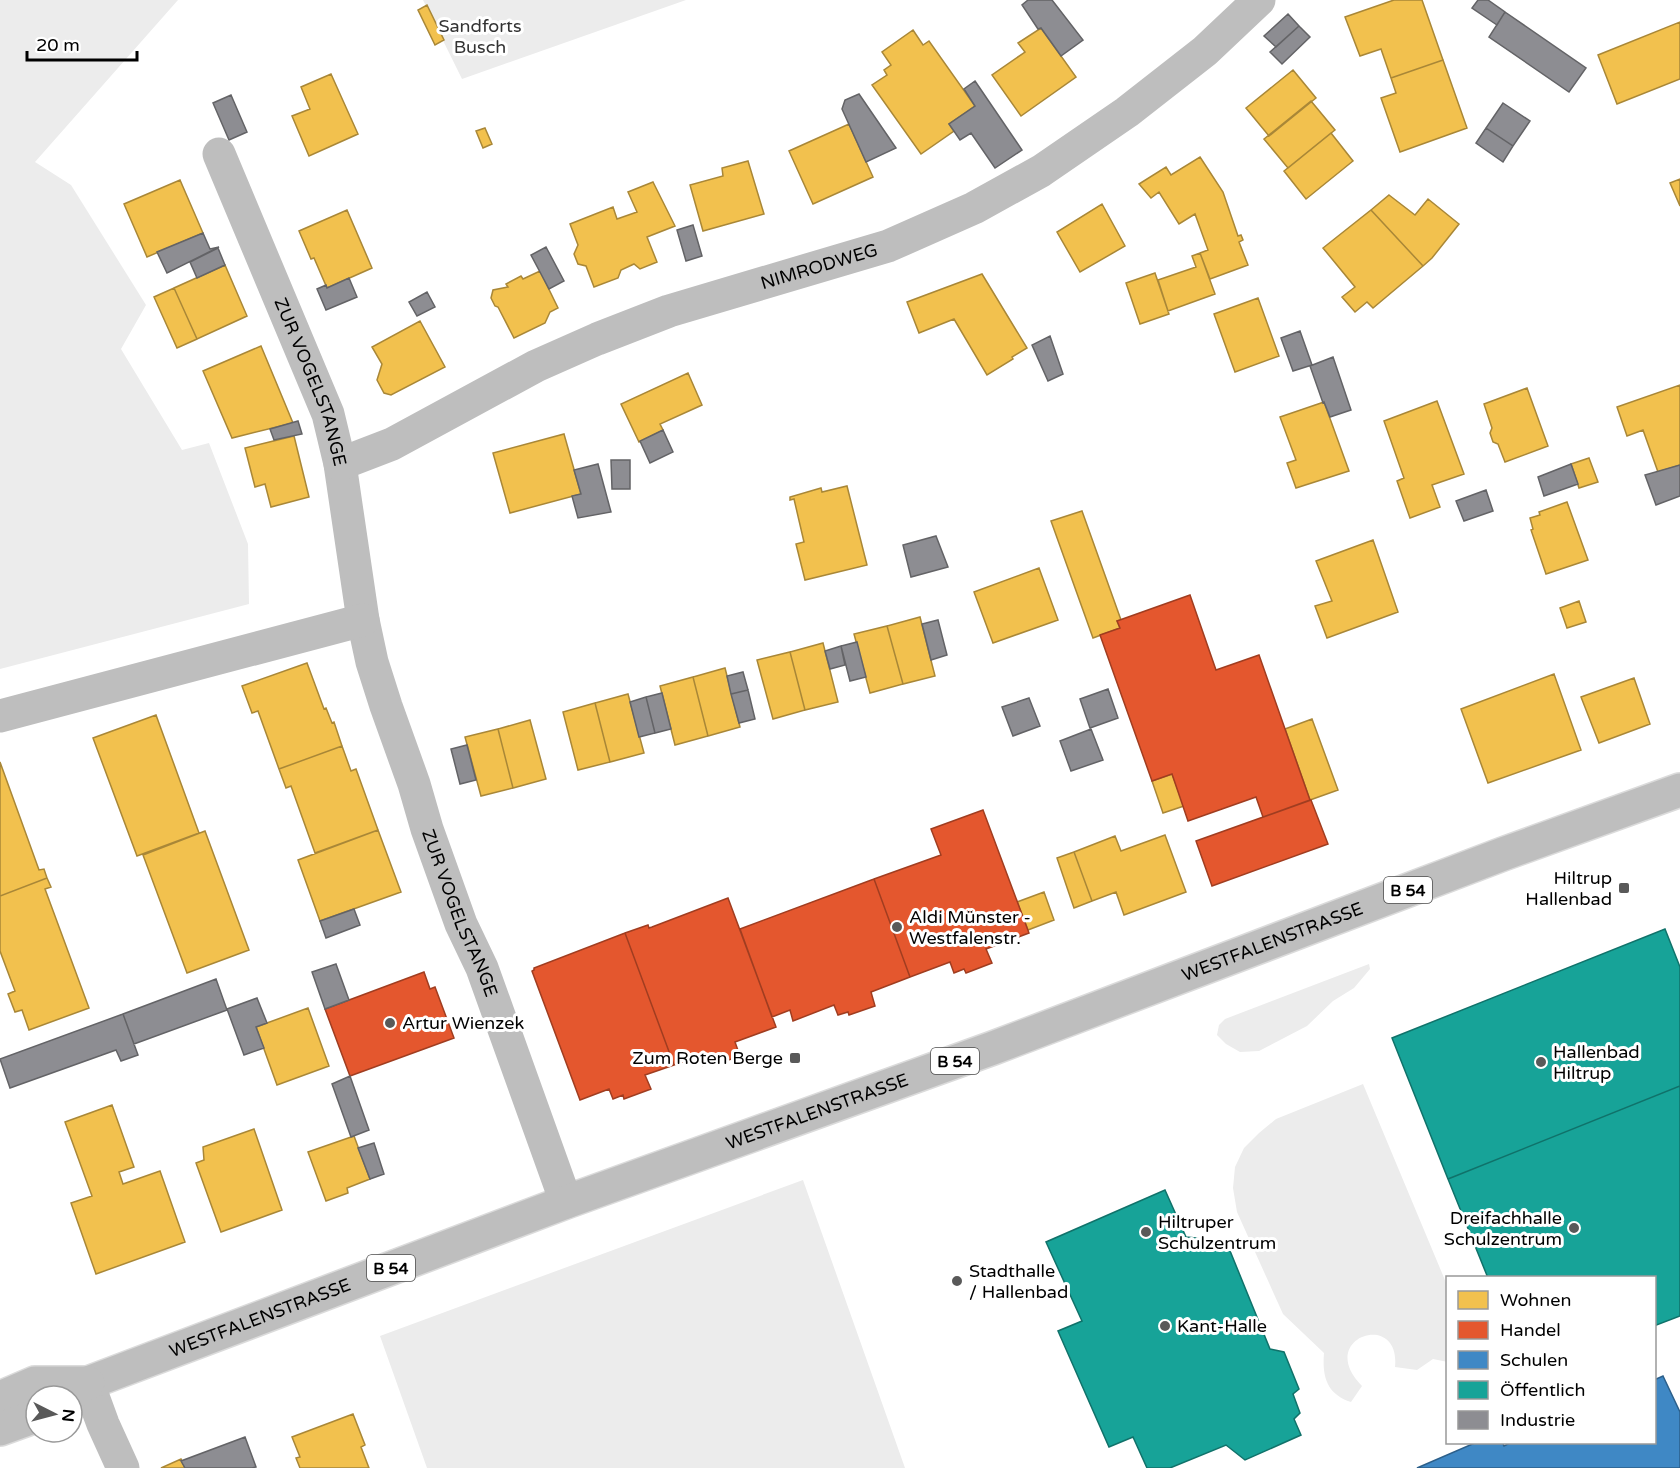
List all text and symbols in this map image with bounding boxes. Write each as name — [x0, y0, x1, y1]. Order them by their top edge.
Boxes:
park label: Sandforts Busch — [438, 15, 522, 58]
scale bar — [27, 24, 136, 62]
text: 20 m — [36, 34, 80, 56]
street label: NIMRODWEG — [758, 239, 880, 294]
street label: ZUR VOGELSTANGE — [269, 294, 351, 468]
street label: ZUR VOGELSTANGE — [417, 826, 502, 1000]
place label: Hiltrup Hallenbad — [1525, 867, 1612, 910]
road number: B 54 — [1384, 877, 1432, 903]
marker: Hiltrup Hallenbad — [1617, 881, 1631, 895]
street label: WESTFALENSTRASSE — [1179, 897, 1366, 986]
place label: Aldi Münster - Westfalenstr. — [909, 906, 1031, 949]
marker: Aldi Münster - Westfalenstr. — [890, 920, 904, 934]
place label: Artur Wienzek — [402, 1012, 524, 1034]
marker: Artur Wienzek — [383, 1016, 397, 1030]
place label: Hallenbad Hiltrup — [1553, 1041, 1640, 1084]
place label: Zum Roten Berge — [632, 1047, 783, 1069]
road number: B 54 — [931, 1048, 979, 1074]
marker: Zum Roten Berge — [788, 1051, 802, 1065]
marker: Hallenbad Hiltrup — [1534, 1055, 1548, 1069]
street label: WESTFALENSTRASSE — [723, 1069, 911, 1154]
place label: Dreifachhalle Schulzentrum — [1444, 1207, 1562, 1250]
place label: Hiltruper Schulzentrum — [1158, 1211, 1276, 1254]
marker: Dreifachhalle Schulzentrum — [1567, 1221, 1581, 1235]
marker: Hiltruper Schulzentrum — [1139, 1225, 1153, 1239]
road number: B 54 — [367, 1255, 415, 1281]
place label: Stadthalle / Hallenbad — [969, 1260, 1068, 1303]
street label: WESTFALENSTRASSE — [166, 1274, 354, 1362]
marker: Stadthalle / Hallenbad — [950, 1274, 964, 1288]
legend — [1446, 1276, 1656, 1444]
text: Wohnen — [1500, 1289, 1571, 1311]
place label: Kant-Halle — [1177, 1315, 1267, 1337]
marker: Kant-Halle — [1158, 1319, 1172, 1333]
text: Handel — [1500, 1319, 1561, 1341]
text: Schulen — [1500, 1349, 1568, 1371]
text: Öffentlich — [1500, 1379, 1585, 1401]
north arrow — [24, 1384, 84, 1444]
text: N — [57, 1408, 79, 1423]
text: Industrie — [1500, 1409, 1575, 1431]

